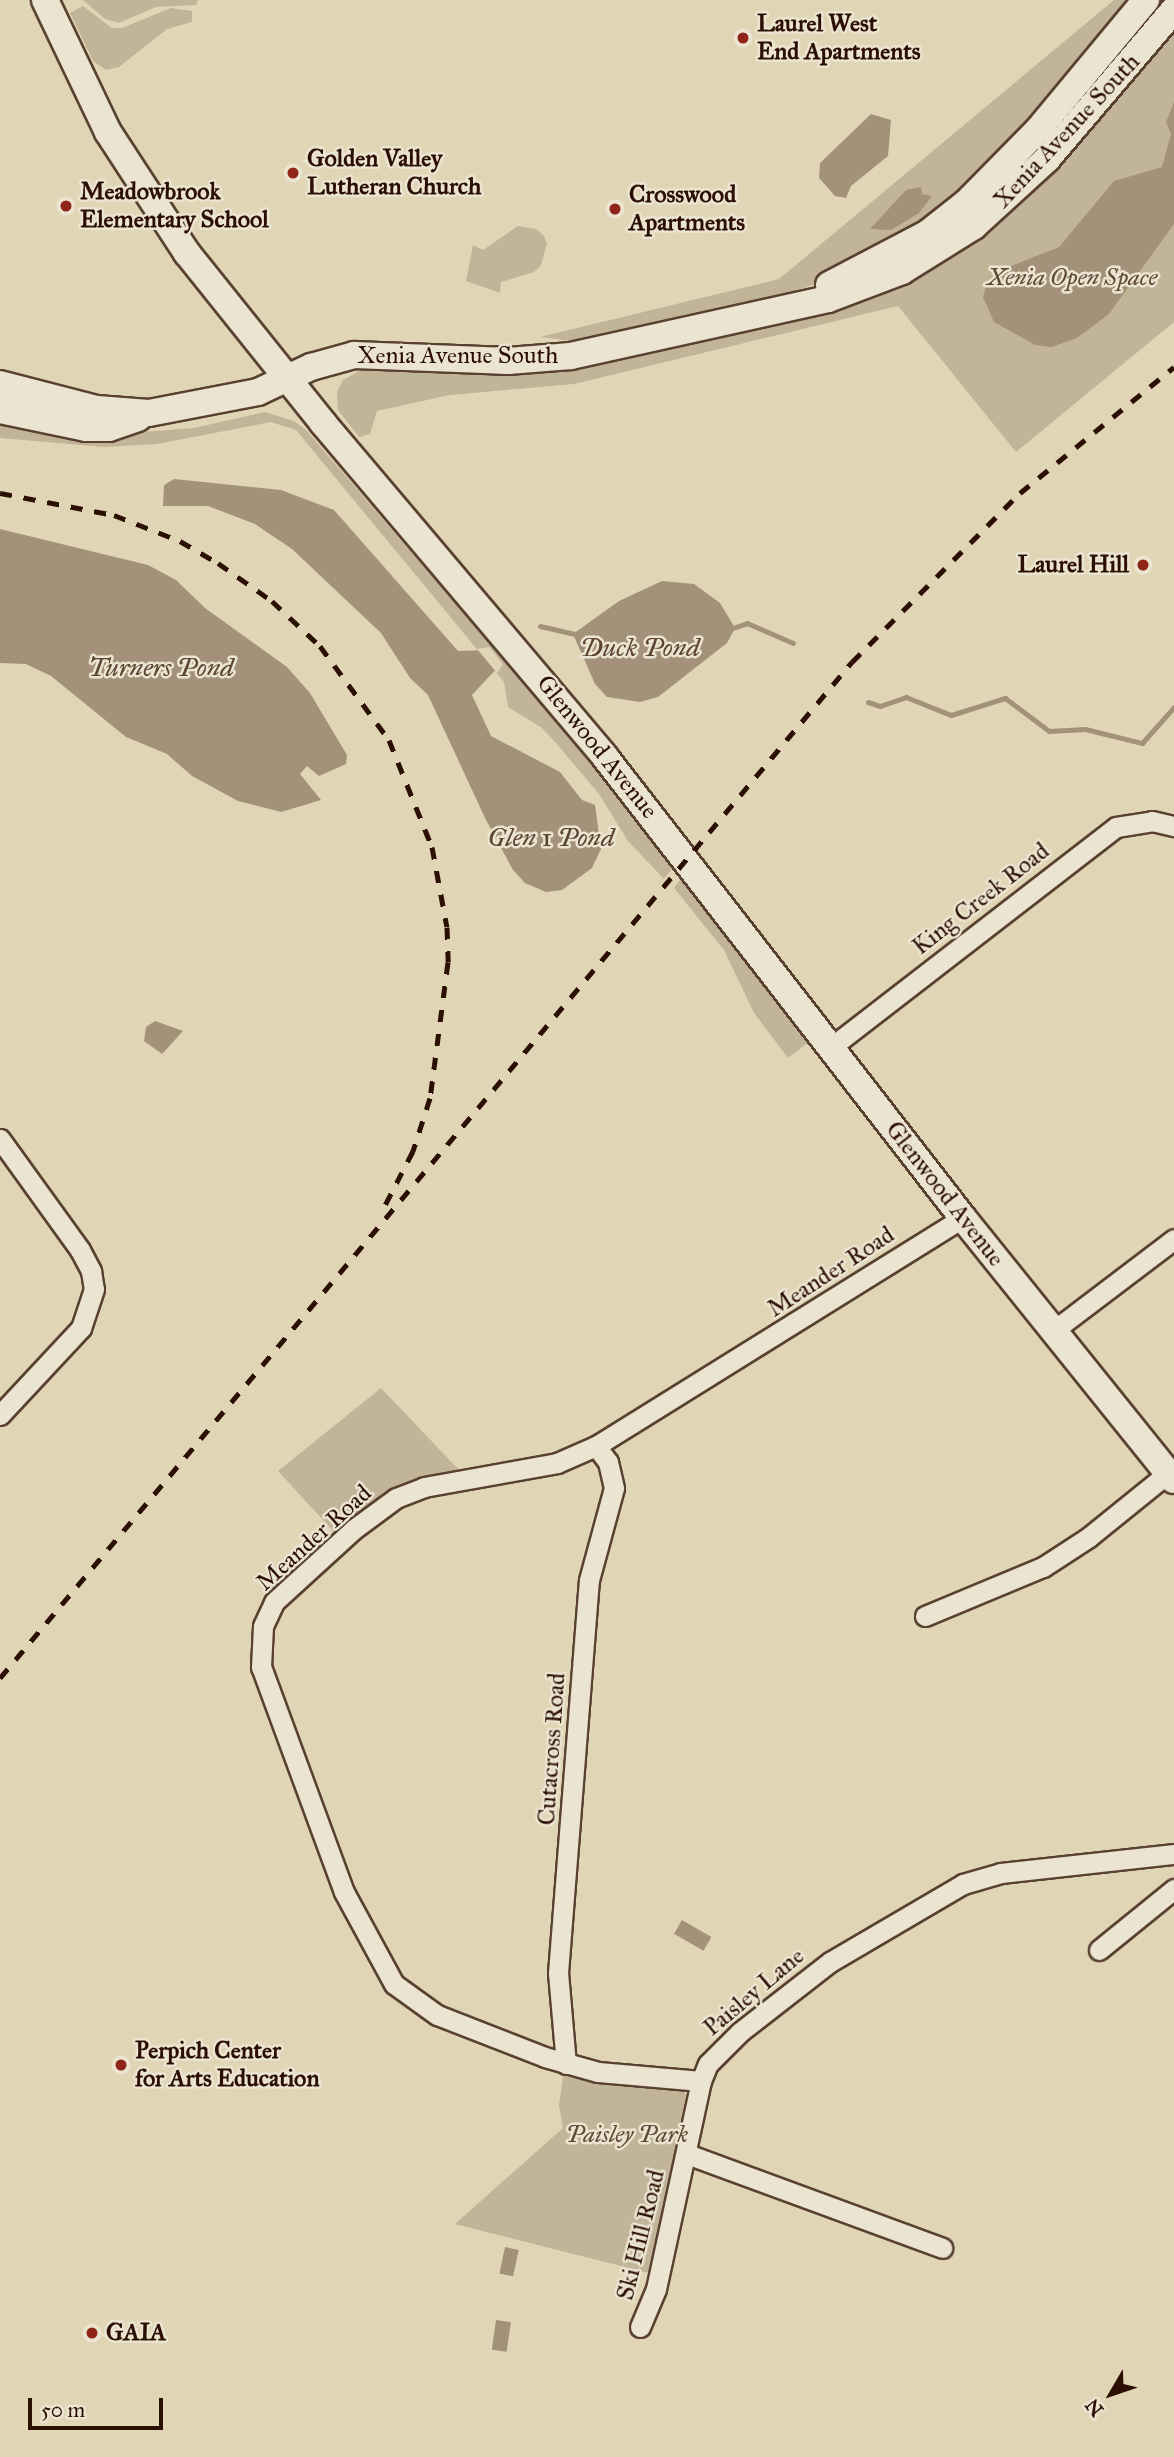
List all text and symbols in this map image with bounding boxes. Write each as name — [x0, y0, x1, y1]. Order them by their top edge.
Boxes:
place label: Laurel West End Apartments — [757, 10, 920, 66]
marker: Laurel West End Apartments — [735, 30, 751, 46]
street label: Xenia Avenue South — [988, 48, 1146, 214]
place label: Golden Valley Lutheran Church — [307, 145, 481, 201]
marker: Golden Valley Lutheran Church — [285, 165, 301, 181]
place label: Meadowbrook Elementary School — [80, 178, 269, 234]
place label: Crosswood Apartments — [629, 181, 745, 237]
marker: Meadowbrook Elementary School — [58, 198, 74, 214]
marker: Crosswood Apartments — [607, 201, 623, 217]
park label: Xenia Open Space — [987, 264, 1157, 292]
street label: Xenia Avenue South — [358, 342, 558, 370]
place label: Laurel Hill — [1018, 551, 1129, 579]
marker: Laurel Hill — [1135, 557, 1151, 573]
water label: Duck Pond — [580, 632, 700, 664]
water label: Turners Pond — [88, 652, 234, 684]
street label: Glenwood Avenue — [530, 670, 664, 824]
water label: Glen 1 Pond — [488, 822, 614, 854]
street label: King Creek Road — [907, 837, 1055, 961]
street label: Glenwood Avenue — [879, 1116, 1011, 1272]
street label: Meander Road — [762, 1220, 900, 1324]
street label: Meander Road — [250, 1479, 378, 1597]
street label: Cutacross Road — [532, 1672, 572, 1826]
street label: Paisley Lane — [698, 1942, 810, 2042]
place label: Perpich Center for Arts Education — [135, 2037, 319, 2093]
marker: Perpich Center for Arts Education — [113, 2057, 129, 2073]
park label: Paisley Park — [566, 2121, 688, 2149]
street label: Ski Hill Road — [611, 2167, 671, 2303]
place label: GAIA — [106, 2319, 166, 2347]
marker: GAIA — [84, 2325, 100, 2341]
north arrow — [1076, 2359, 1146, 2429]
scale bar — [32, 2384, 166, 2428]
text: N — [1080, 2394, 1108, 2421]
text: 50 m — [41, 2397, 85, 2423]

